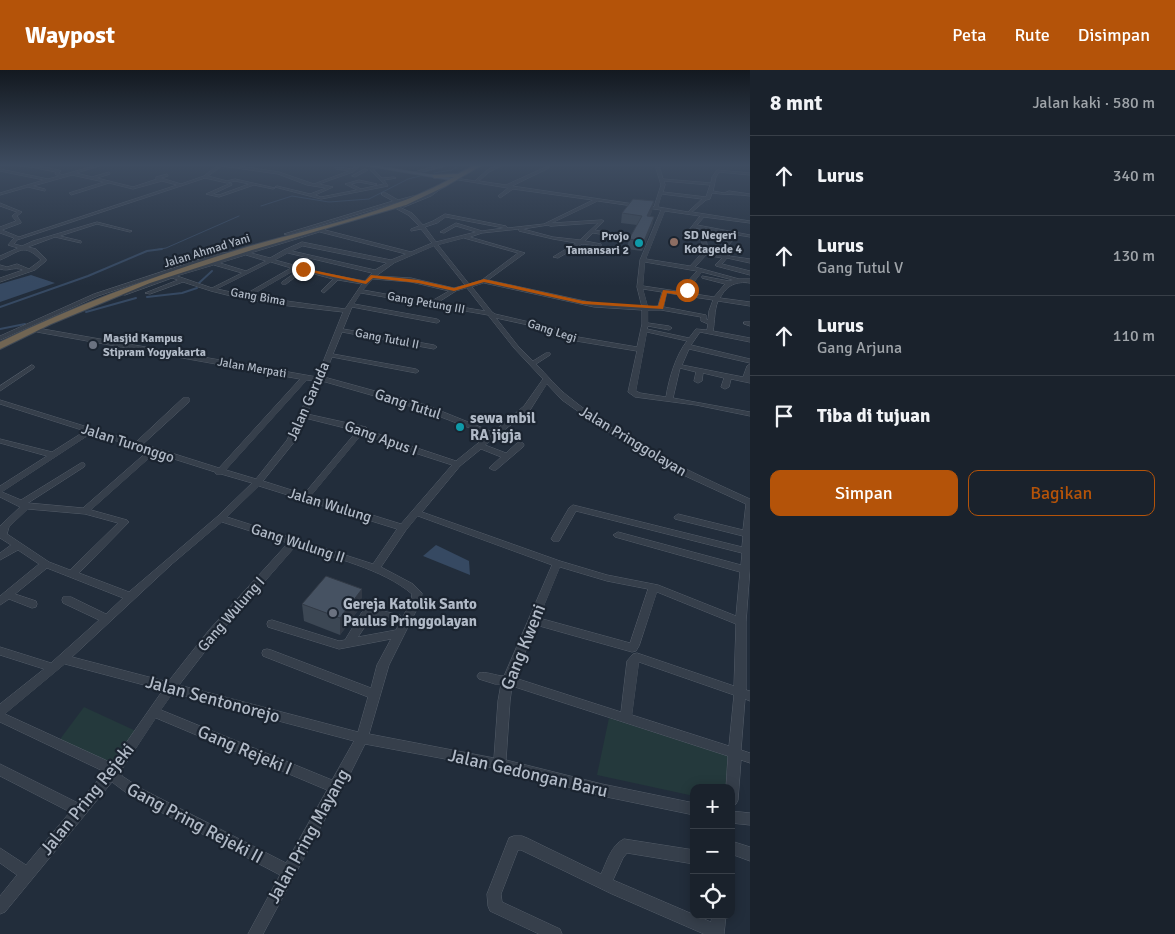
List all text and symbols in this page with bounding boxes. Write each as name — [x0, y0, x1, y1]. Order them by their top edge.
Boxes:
text: Waypost — [25, 20, 115, 50]
text: Peta — [952, 24, 986, 46]
text: Rute — [1014, 24, 1050, 46]
text: Disimpan — [1078, 24, 1150, 46]
text: 8 mnt — [770, 90, 822, 116]
text: Jalan kaki · 580 m — [1033, 93, 1155, 113]
icon: ahead — [770, 162, 798, 190]
text: Lurus — [817, 164, 864, 188]
text: 340 m — [1113, 166, 1155, 186]
place label: SD Negeri Kotagede 4 — [684, 228, 743, 257]
place label: Projo Tamansari 2 — [566, 229, 629, 258]
street label: Jalan Ahmad Yani — [162, 231, 252, 271]
text: Lurus — [817, 234, 864, 258]
marker: SD Negeri Kotagede 4 — [668, 236, 680, 248]
marker: Projo Tamansari 2 — [633, 237, 645, 249]
icon: ahead — [770, 242, 798, 270]
text: 130 m — [1113, 246, 1155, 266]
route end — [292, 258, 315, 281]
text: Gang Tutul V — [817, 258, 903, 278]
route start — [676, 279, 699, 302]
street label: Gang Bima — [229, 285, 287, 309]
street label: Gang Petung III — [386, 289, 466, 317]
text: Lurus — [817, 314, 864, 338]
street label: Gang Legi — [526, 316, 578, 346]
icon: ahead — [770, 322, 798, 350]
street label: Gang Tutul II — [354, 325, 420, 353]
text: 110 m — [1113, 326, 1155, 346]
place label: Masjid Kampus Stipram Yogyakarta — [103, 331, 206, 360]
text: Gang Arjuna — [817, 338, 902, 358]
marker: Masjid Kampus Stipram Yogyakarta — [87, 339, 99, 351]
street label: Jalan Merpati — [216, 355, 288, 381]
street label: Jalan Garuda — [283, 359, 333, 443]
street label: Gang Tutul — [372, 385, 444, 423]
street label: Jalan Pringgolayan — [576, 402, 690, 480]
icon: arrive — [770, 402, 798, 430]
text: Tiba di tujuan — [817, 404, 930, 428]
place label: sewa mbil RA jigja — [470, 409, 536, 444]
street label: Gang Apus I — [342, 417, 420, 459]
street label: Jalan Turonggo — [79, 420, 177, 467]
marker: sewa mbil RA jigja — [454, 421, 466, 433]
button: Simpan — [770, 470, 958, 516]
button: Bagikan — [968, 470, 1155, 516]
street label: Jalan Wulung — [286, 484, 374, 526]
street label: Gang Wulung II — [249, 519, 347, 567]
street label: Gang Wulung I — [194, 573, 268, 655]
place label: Gereja Katolik Santo Paulus Pringgolayan — [343, 595, 477, 630]
street label: Gang Kweni — [496, 601, 550, 693]
marker: Gereja Katolik Santo Paulus Pringgolayan — [327, 607, 339, 619]
street label: Jalan Sentonorejo — [143, 671, 283, 727]
street label: Gang Rejeki I — [194, 720, 296, 780]
street label: Jalan Pring Rejeki — [35, 739, 139, 859]
street label: Jalan Gedongan Baru — [446, 744, 610, 802]
street label: Jalan Pring Mayang — [262, 765, 354, 907]
street label: Gang Pring Rejeki II — [123, 778, 267, 868]
map controls — [690, 784, 735, 919]
button: + — [690, 784, 735, 829]
button: − — [690, 829, 735, 874]
button: locate — [690, 874, 735, 919]

